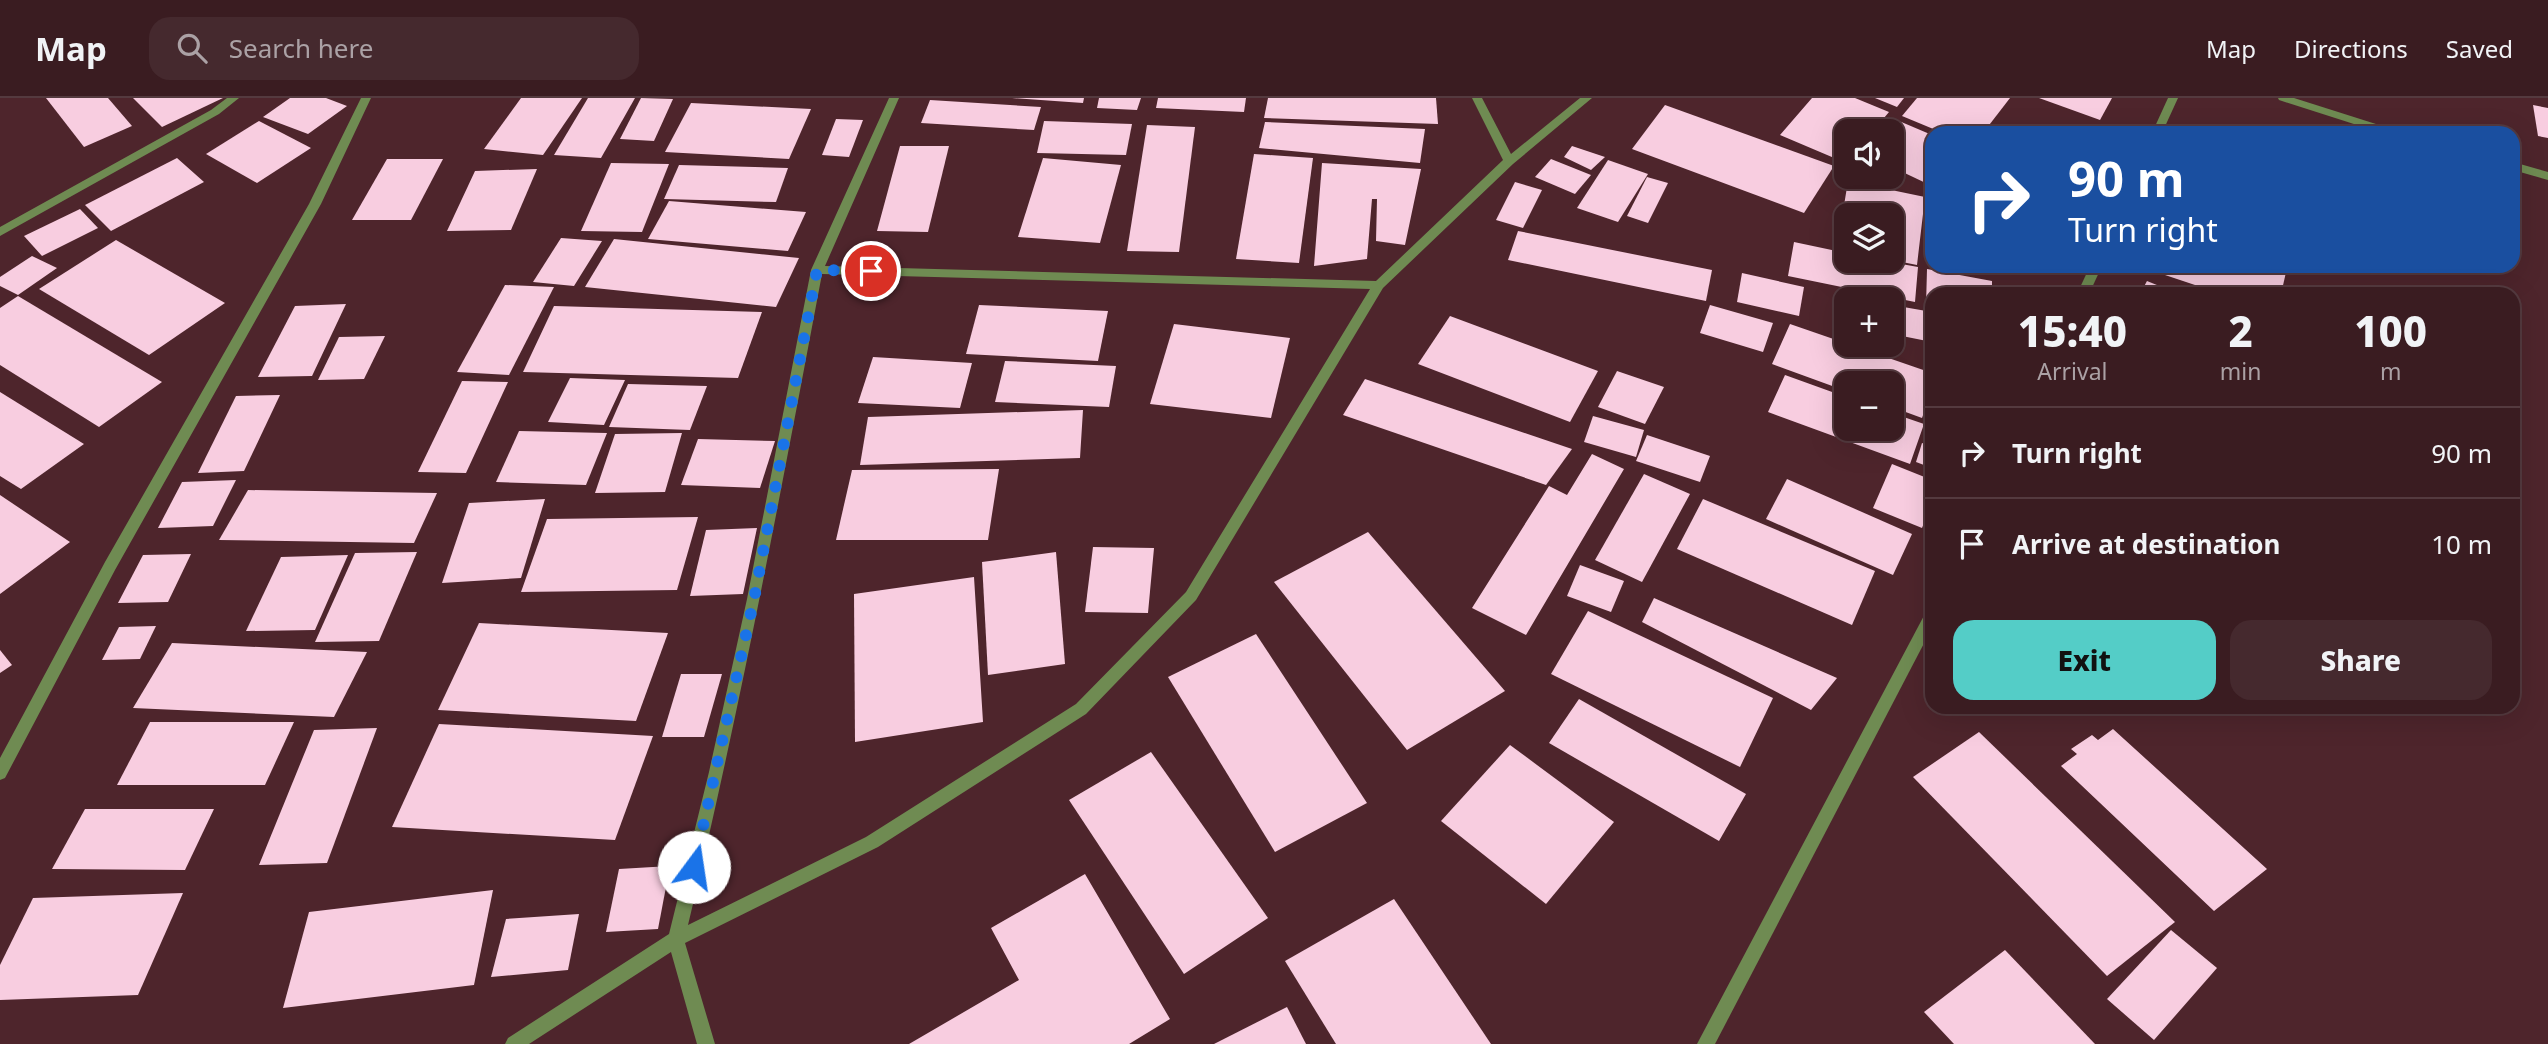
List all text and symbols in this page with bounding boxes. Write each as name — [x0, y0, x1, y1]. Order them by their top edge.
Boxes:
search box — [149, 17, 639, 80]
text: Map — [35, 26, 107, 71]
icon: search — [173, 29, 211, 67]
text: Search here — [229, 30, 373, 66]
text: Map — [2206, 32, 2256, 65]
text: Directions — [2294, 32, 2408, 65]
text: Saved — [2446, 32, 2513, 65]
map controls — [1834, 119, 1904, 441]
button: sound — [1834, 119, 1904, 189]
text: 90 m — [2068, 145, 2185, 211]
icon: right — [1953, 154, 2044, 245]
button: layers — [1834, 203, 1904, 273]
text: Turn right — [2068, 208, 2218, 251]
pin — [841, 241, 901, 301]
icon: arrive — [852, 252, 890, 290]
button: + — [1834, 287, 1904, 357]
text: 15:40 — [2018, 302, 2127, 359]
text: 2 — [2228, 302, 2253, 359]
text: 100 — [2354, 302, 2427, 359]
text: Arrival — [2037, 355, 2107, 387]
text: min — [2220, 355, 2261, 387]
text: m — [2380, 355, 2401, 387]
button: − — [1834, 371, 1904, 441]
icon: right — [1953, 434, 1991, 472]
text: Turn right — [2012, 435, 2142, 471]
text: 90 m — [2431, 435, 2492, 471]
icon: arrive — [1953, 525, 1991, 563]
text: Arrive at destination — [2012, 526, 2281, 562]
text: 10 m — [2431, 526, 2492, 562]
button: Exit — [1953, 620, 2216, 700]
button: Share — [2230, 620, 2492, 700]
position arrow — [657, 830, 731, 904]

